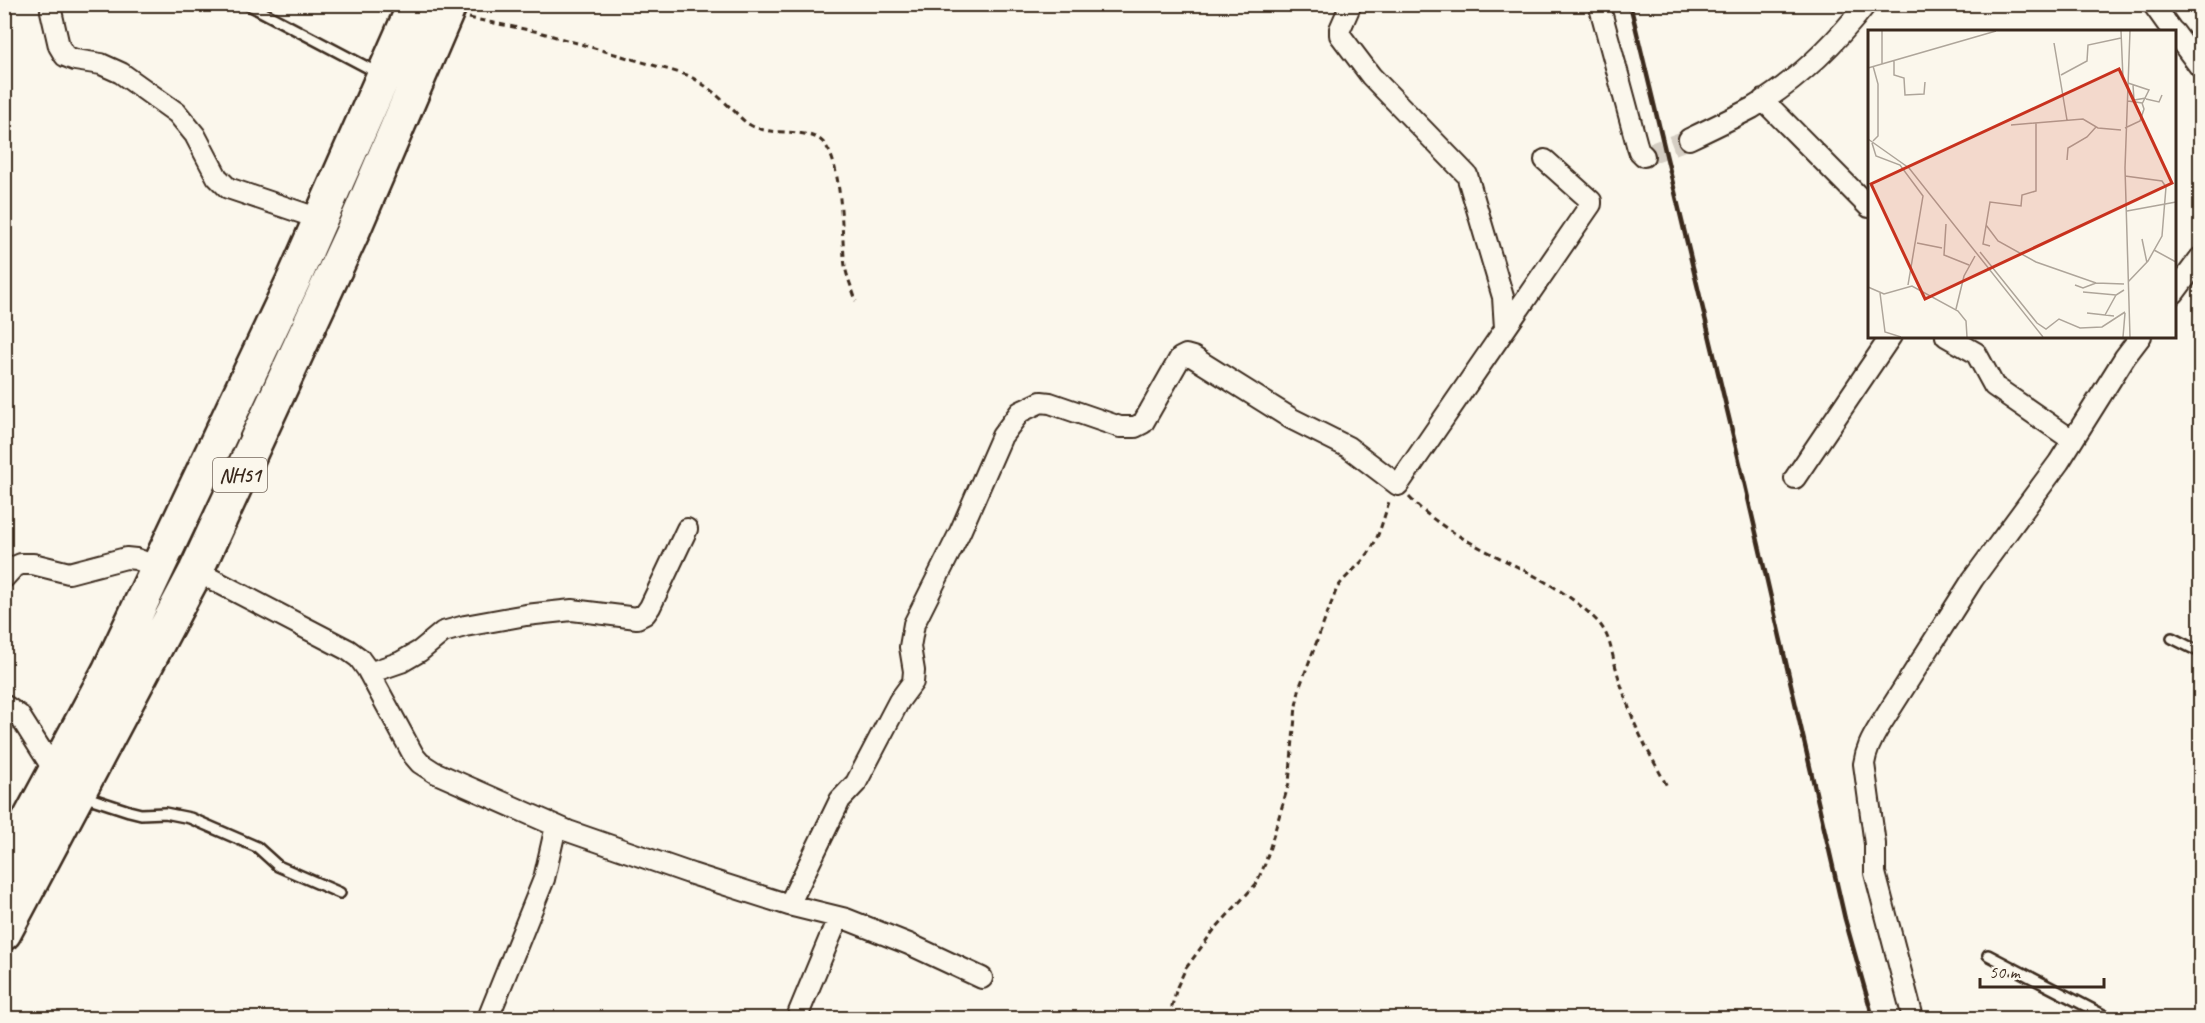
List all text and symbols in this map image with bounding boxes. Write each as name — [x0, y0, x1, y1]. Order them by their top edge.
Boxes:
inset map — [1868, 30, 2175, 338]
road number: NH51 — [213, 458, 267, 492]
scale bar — [1980, 951, 2104, 989]
text: 50 m — [1989, 961, 2022, 983]

